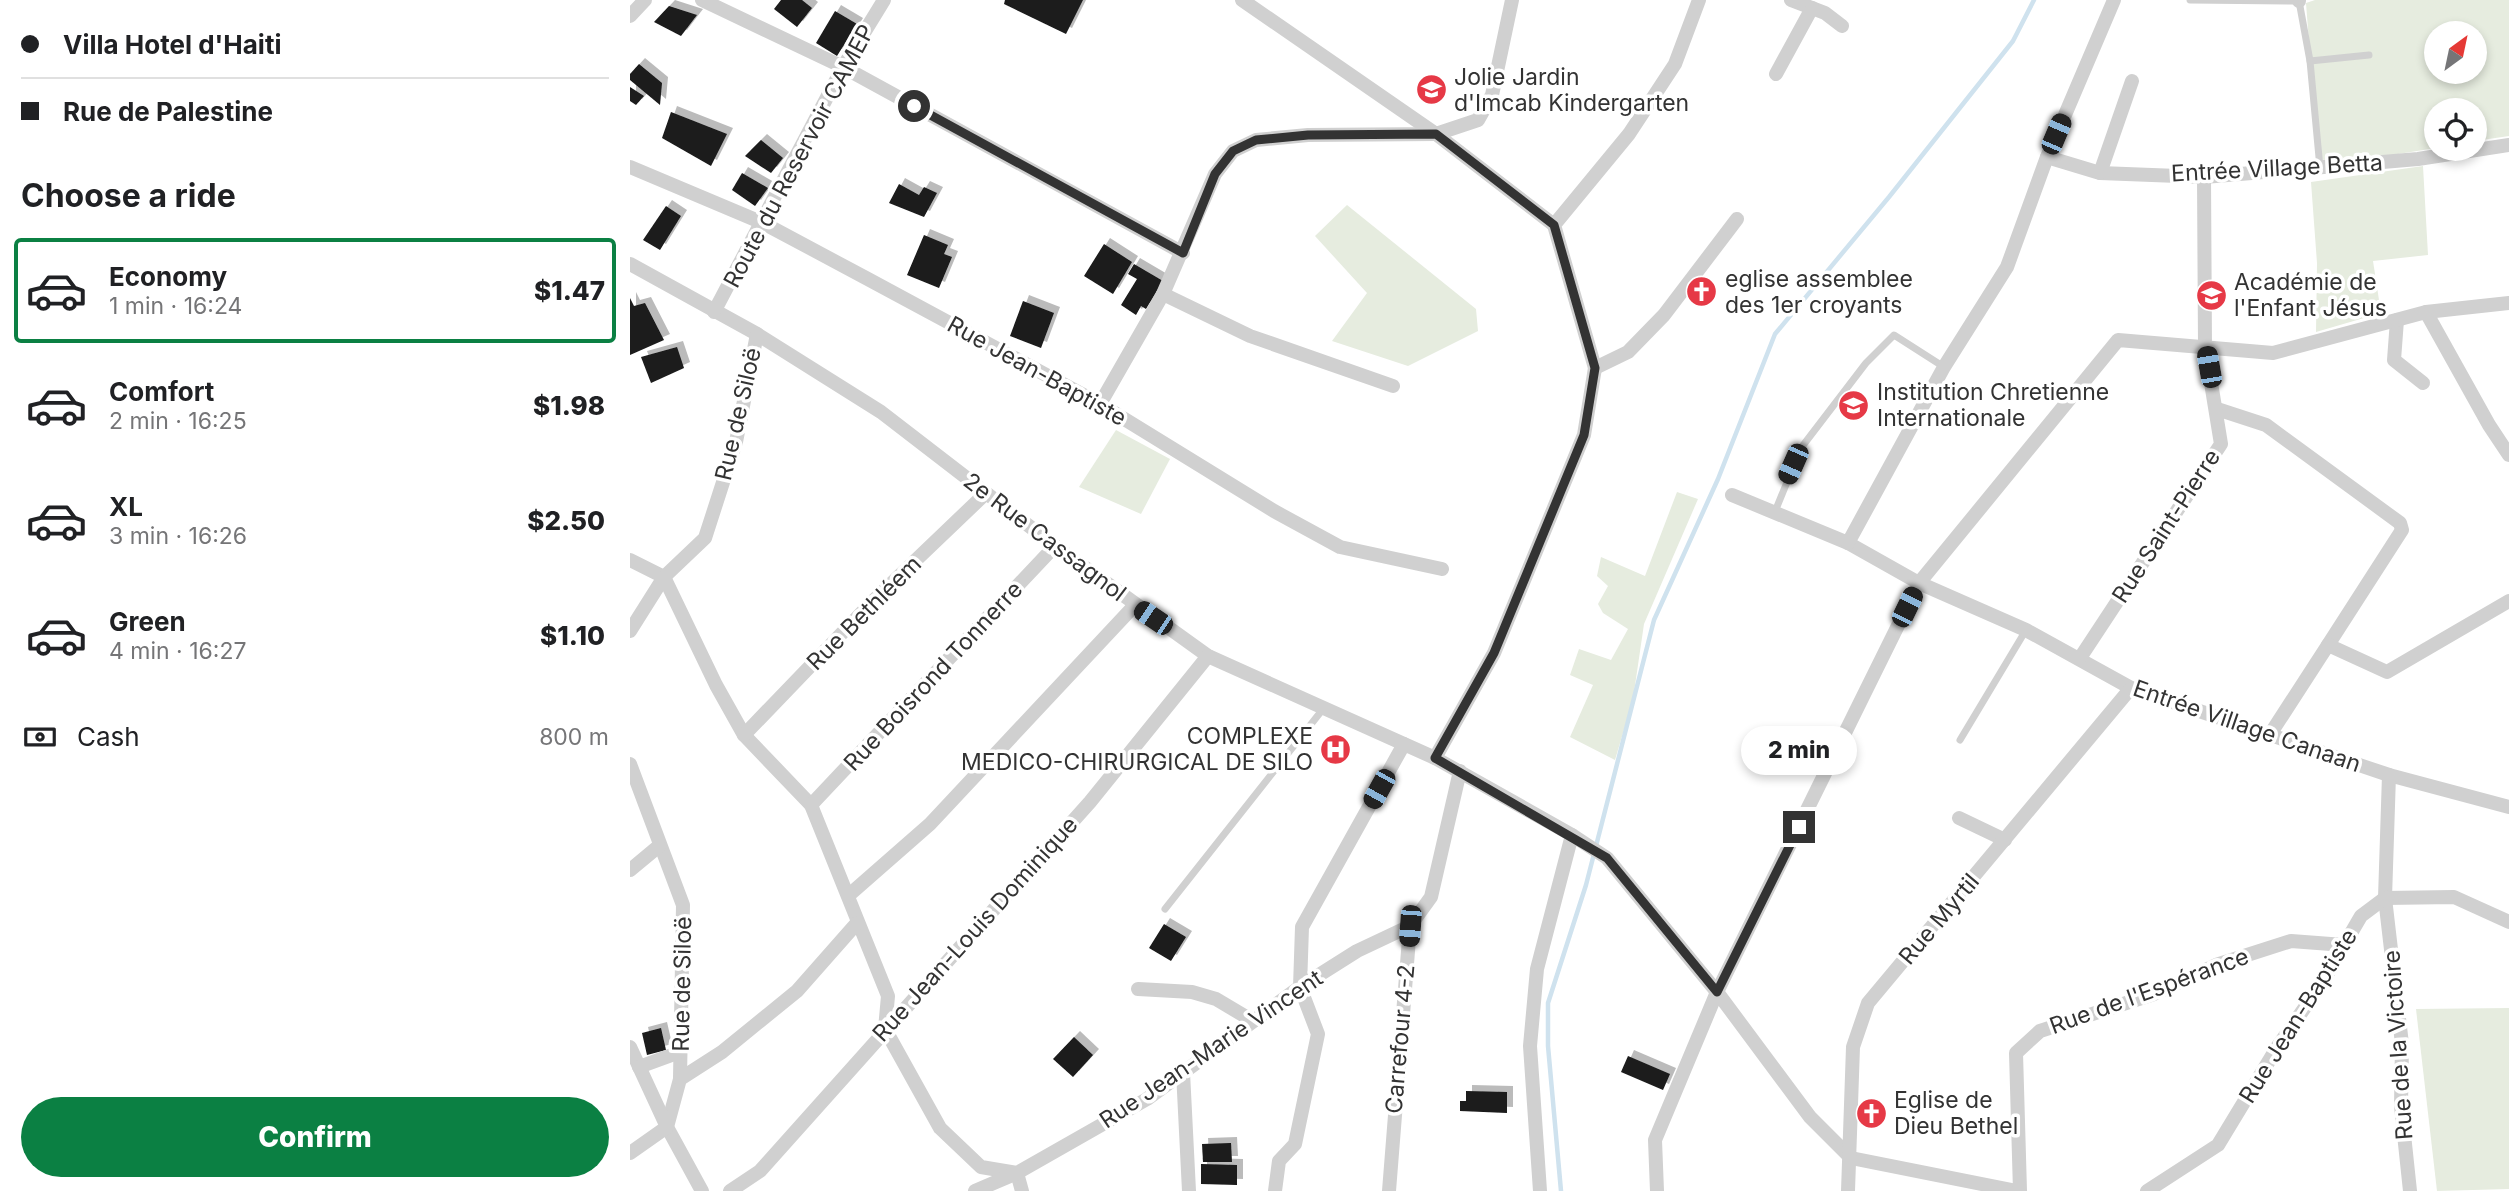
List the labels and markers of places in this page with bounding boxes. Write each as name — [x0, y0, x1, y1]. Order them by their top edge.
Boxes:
place label: Jolie Jardin d'Imcab Kindergarten — [1454, 63, 1689, 117]
school or university icon: Jolie Jardin d'Imcab Kindergarten — [1414, 73, 1448, 107]
place label: eglise assemblee des 1er croyants — [1725, 265, 1913, 319]
place label: Académie de l'Enfant Jésus — [2234, 268, 2387, 322]
church icon: eglise assemblee des 1er croyants — [1685, 275, 1719, 309]
school or university icon: Académie de l'Enfant Jésus — [2194, 278, 2228, 312]
place label: Institution Chretienne Internationale — [1877, 378, 2109, 432]
school or university icon: Institution Chretienne Internationale — [1837, 388, 1871, 422]
place label: COMPLEXE MEDICO-CHIRURGICAL DE SILO — [961, 722, 1313, 776]
hospital icon: COMPLEXE MEDICO-CHIRURGICAL DE SILO — [1319, 732, 1353, 766]
place label: Eglise de Dieu Bethel — [1894, 1086, 2018, 1140]
church icon: Eglise de Dieu Bethel — [1854, 1096, 1888, 1130]

